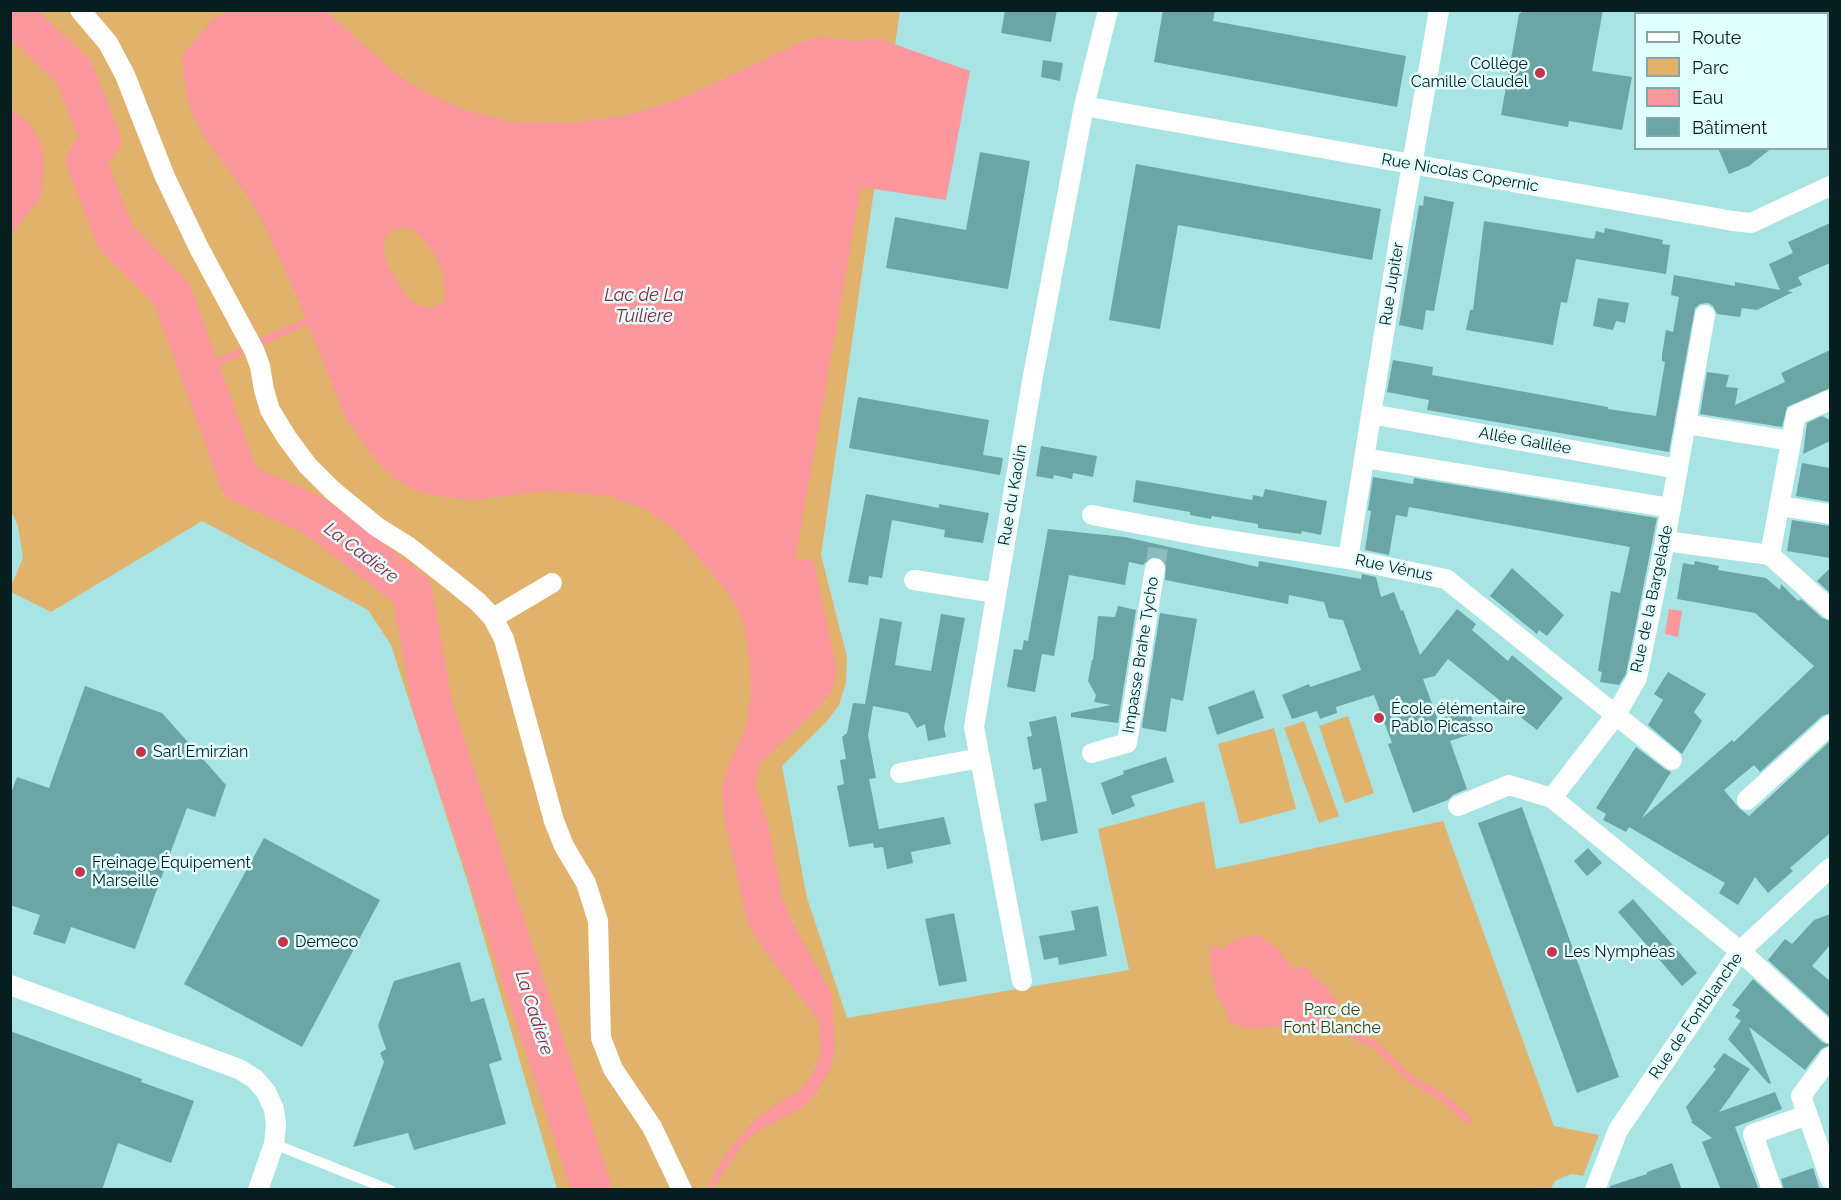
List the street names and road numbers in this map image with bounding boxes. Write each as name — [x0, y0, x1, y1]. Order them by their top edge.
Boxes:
street label: Rue Nicolas Copernic — [1380, 150, 1540, 196]
street label: Rue Jupiter — [1376, 241, 1408, 327]
street label: Allée Galilée — [1477, 423, 1573, 459]
street label: Rue du Kaolin — [995, 443, 1031, 547]
street label: Rue de la Bargelade — [1627, 523, 1677, 675]
street label: Rue Vénus — [1353, 550, 1435, 586]
street label: Impasse Brahe Tycho — [1119, 575, 1163, 735]
street label: Rue de Fontblanche — [1645, 949, 1747, 1083]

